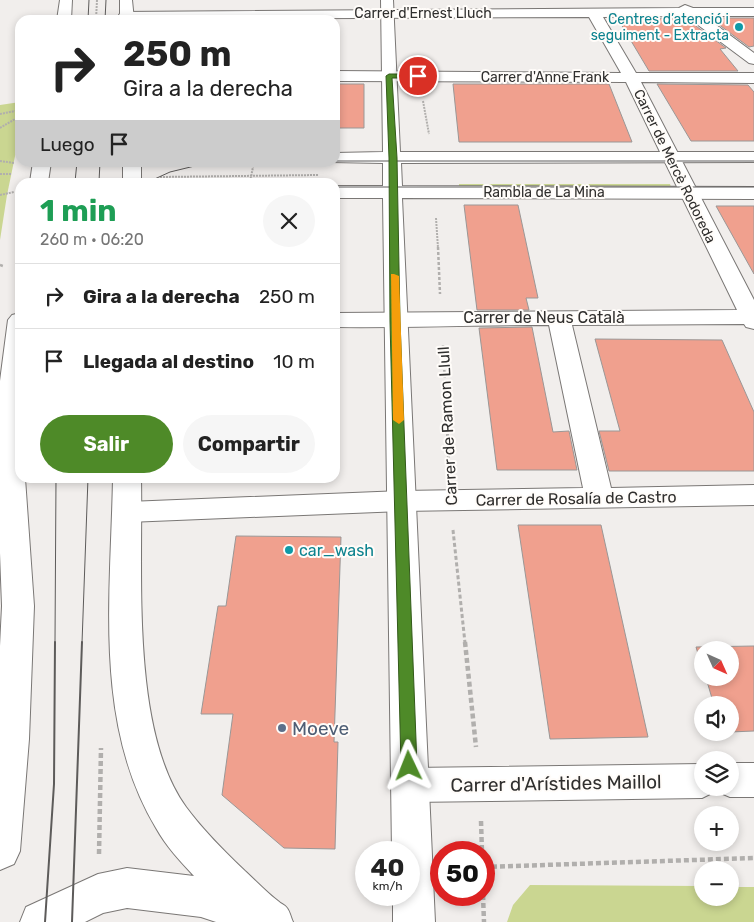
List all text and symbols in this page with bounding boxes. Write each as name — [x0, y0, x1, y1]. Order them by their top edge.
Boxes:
street label: Carrer d'Ernest Lluch — [354, 5, 492, 22]
place label: Centres d’atenció i seguiment - Extracta — [591, 11, 729, 44]
marker: Centres d’atenció i seguiment - Extracta — [733, 21, 745, 33]
text: 250 m — [123, 33, 232, 75]
icon: right — [40, 35, 105, 100]
pin — [397, 55, 439, 97]
icon: arrive — [404, 62, 432, 90]
street label: Carrer d'Anne Frank — [481, 69, 610, 86]
text: Gira a la derecha — [123, 75, 293, 102]
street label: Carrer de Mercè Rodoreda — [630, 86, 719, 246]
icon: arrive — [105, 130, 133, 158]
text: Luego — [40, 133, 95, 156]
street label: Rambla de La Mina — [483, 184, 605, 201]
text: 1 min — [40, 193, 117, 229]
button: close — [263, 195, 315, 247]
text: 260 m · 06:20 — [40, 230, 144, 249]
icon: right — [40, 282, 68, 310]
text: Gira a la derecha — [83, 285, 240, 308]
text: 250 m — [259, 285, 315, 308]
street label: Carrer de Neus Català — [463, 308, 625, 327]
street label: Carrer de Ramon Llull — [434, 346, 461, 506]
icon: arrive — [40, 347, 68, 375]
text: Llegada al destino — [83, 350, 254, 373]
text: 10 m — [273, 350, 315, 373]
button: Salir — [40, 415, 173, 473]
button: Compartir — [183, 415, 315, 473]
street label: Carrer de Rosalía de Castro — [475, 487, 677, 510]
place label: car_wash — [299, 541, 374, 560]
marker: car_wash — [283, 544, 295, 556]
north arrow — [694, 641, 739, 686]
map controls — [694, 641, 739, 906]
button: sound — [694, 696, 739, 741]
place label: Moeve — [292, 717, 349, 740]
marker: Moeve — [276, 722, 288, 734]
position arrow — [382, 739, 434, 791]
button: layers — [694, 751, 739, 796]
street label: Carrer d'Arístides Maillol — [450, 770, 662, 797]
button: + — [694, 806, 739, 851]
speed limit sign: 50 — [430, 841, 495, 906]
text: 40 — [370, 853, 405, 882]
button: − — [694, 861, 739, 906]
text: km/h — [373, 879, 402, 893]

